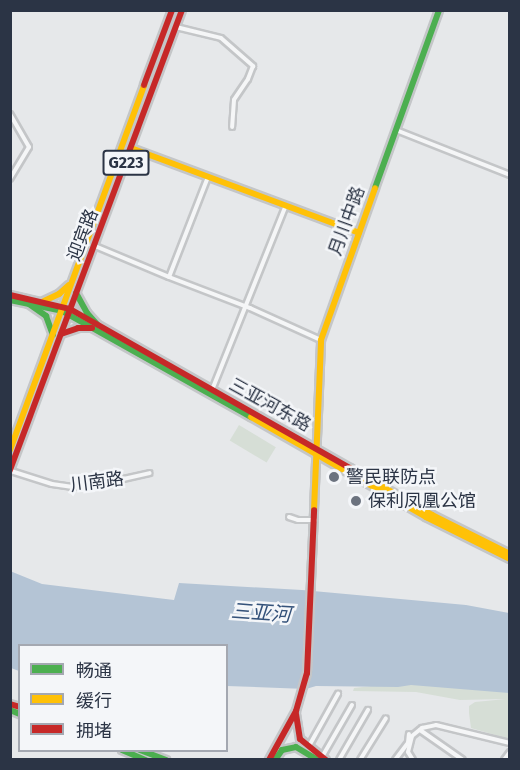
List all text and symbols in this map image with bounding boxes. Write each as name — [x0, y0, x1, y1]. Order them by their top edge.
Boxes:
road number: G223 — [102, 150, 150, 176]
street label: 月川中路 — [325, 183, 369, 259]
street label: 迎宾路 — [63, 206, 103, 264]
street label: 三亚河东路 — [225, 374, 315, 436]
place label: 警民联防点 — [346, 466, 436, 488]
street label: 川南路 — [69, 468, 125, 496]
marker: 警民联防点 — [327, 470, 341, 484]
place label: 保利凤凰公馆 — [368, 490, 476, 512]
marker: 保利凤凰公馆 — [349, 494, 363, 508]
water label: 三亚河 — [230, 599, 292, 627]
legend — [18, 644, 228, 752]
text: 畅通 — [76, 660, 112, 682]
text: 缓行 — [76, 690, 112, 712]
text: 拥堵 — [76, 720, 112, 742]

